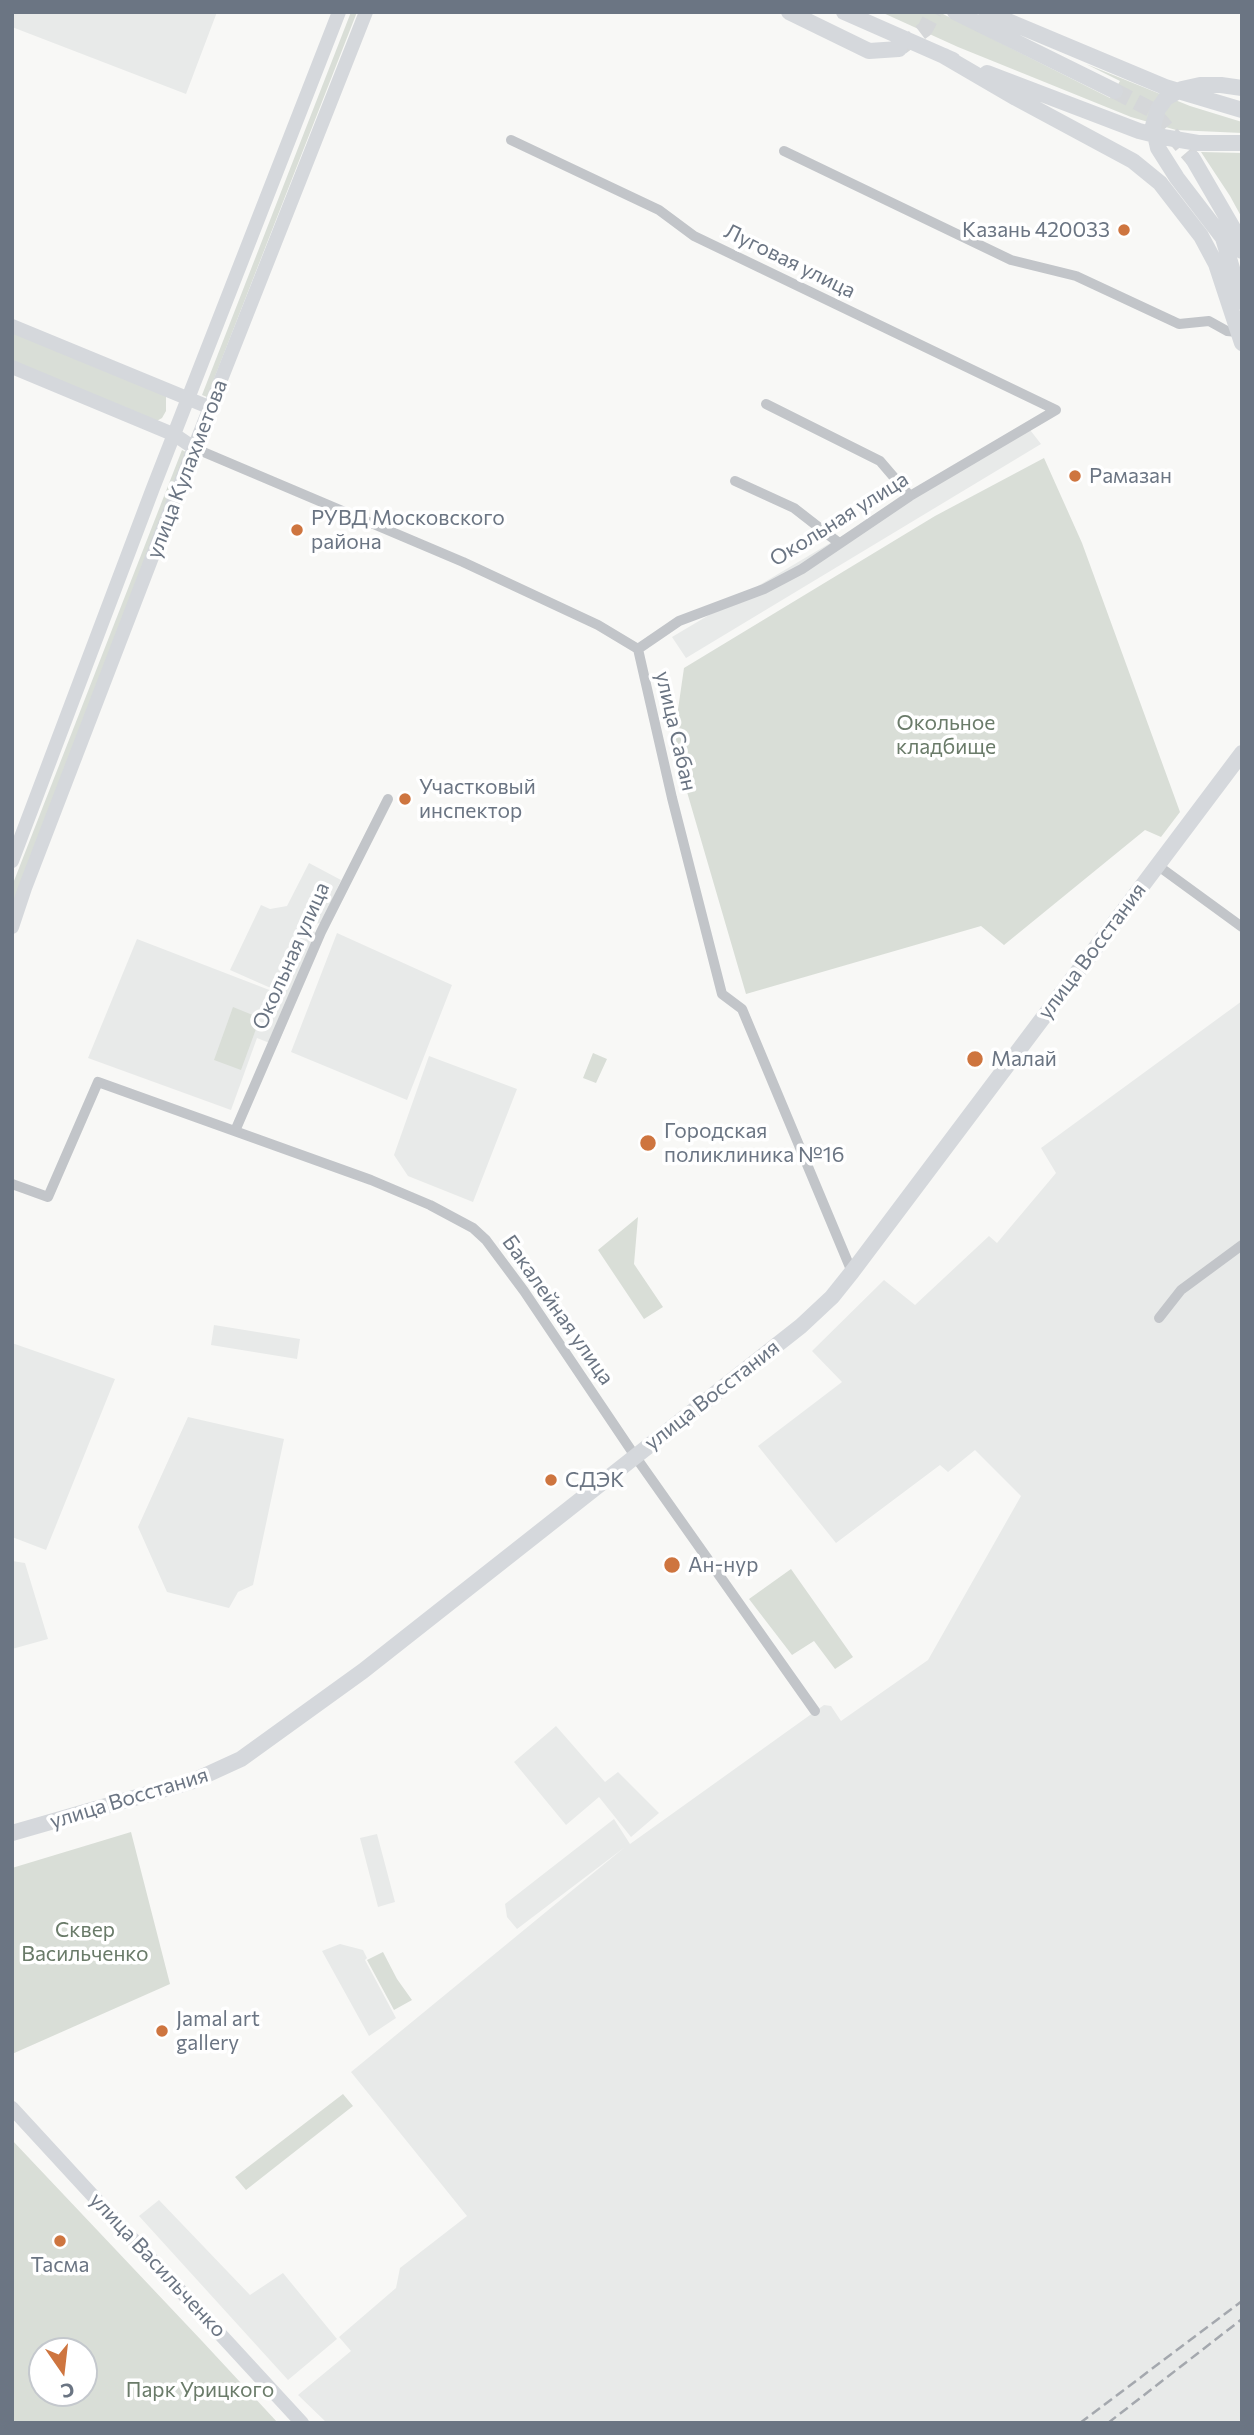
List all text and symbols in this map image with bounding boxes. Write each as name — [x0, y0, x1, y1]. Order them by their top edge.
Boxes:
place label: Казань 420033 — [962, 217, 1110, 243]
street label: Луговая улица — [720, 218, 860, 304]
marker: Казань 420033 — [1116, 222, 1132, 238]
street label: улица Кулахметова — [141, 376, 233, 562]
place label: Рамазан — [1089, 463, 1172, 489]
street label: Окольная улица — [765, 466, 913, 572]
marker: Рамазан — [1067, 468, 1083, 484]
place label: РУВД Московского района — [311, 505, 505, 555]
marker: РУВД Московского района — [289, 522, 305, 538]
street label: улица Сабан — [650, 669, 702, 793]
park label: Окольное кладбище — [896, 710, 996, 760]
place label: Участковый инспектор — [419, 774, 536, 824]
marker: Участковый инспектор — [397, 791, 413, 807]
street label: Окольная улица — [247, 878, 335, 1034]
street label: улица Восстания — [1033, 878, 1151, 1024]
place label: Малай — [991, 1046, 1057, 1072]
marker: Малай — [965, 1049, 985, 1069]
place label: Городская поликлиника №16 — [664, 1118, 844, 1168]
marker: Городская поликлиника №16 — [638, 1133, 658, 1153]
street label: Бакалейная улица — [497, 1230, 619, 1390]
street label: улица Восстания — [640, 1335, 784, 1455]
place label: СДЭК — [565, 1467, 624, 1493]
marker: СДЭК — [543, 1472, 559, 1488]
place label: Ан-нур — [688, 1552, 758, 1578]
marker: Ан-нур — [662, 1555, 682, 1575]
street label: улица Восстания — [47, 1762, 211, 1834]
park label: Сквер Васильченко — [21, 1917, 149, 1967]
place label: Jamal art gallery — [176, 2006, 260, 2056]
marker: Jamal art gallery — [154, 2023, 170, 2039]
street label: улица Васильченко — [84, 2187, 232, 2343]
marker: Тасма — [52, 2233, 68, 2249]
place label: Тасма — [31, 2252, 89, 2278]
north arrow — [28, 2337, 98, 2407]
park label: Парк Урицкого — [126, 2377, 274, 2403]
text: С — [59, 2378, 77, 2404]

